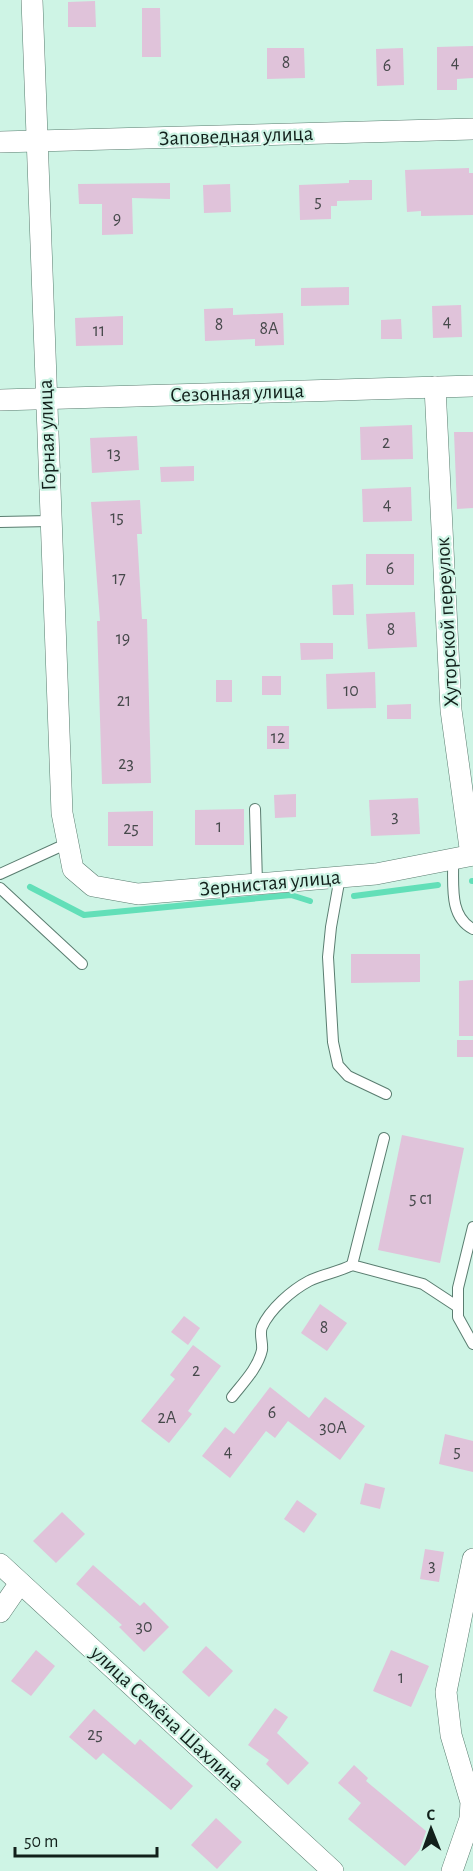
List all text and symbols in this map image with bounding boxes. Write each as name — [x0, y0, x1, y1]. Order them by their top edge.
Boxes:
house number: 8 — [282, 54, 290, 72]
house number: 4 — [451, 54, 460, 72]
house number: 6 — [383, 57, 391, 75]
street label: Заповедная улица — [158, 123, 314, 149]
house number: 5 — [314, 193, 322, 211]
house number: 9 — [113, 210, 121, 228]
house number: 4 — [443, 313, 452, 331]
house number: 8 — [215, 316, 223, 334]
house number: 8А — [259, 320, 279, 338]
house number: 11 — [93, 322, 105, 340]
street label: Горная улица — [35, 378, 59, 491]
street label: Сезонная улица — [170, 380, 305, 406]
house number: 2 — [382, 434, 390, 452]
house number: 13 — [107, 445, 121, 463]
house number: 4 — [383, 496, 392, 514]
house number: 15 — [110, 509, 124, 527]
street label: Хуторской переулок — [432, 536, 462, 707]
house number: 6 — [386, 560, 394, 578]
house number: 17 — [112, 570, 126, 588]
house number: 8 — [387, 621, 395, 639]
house number: 19 — [116, 630, 130, 648]
house number: 10 — [343, 682, 359, 700]
house number: 21 — [117, 692, 131, 710]
house number: 12 — [271, 729, 285, 747]
house number: 23 — [118, 755, 134, 773]
house number: 3 — [391, 808, 399, 826]
house number: 1 — [216, 818, 222, 836]
house number: 25 — [123, 820, 139, 838]
street label: Зернистая улица — [199, 866, 342, 900]
house number: 5 с1 — [409, 1190, 433, 1208]
house number: 8 — [320, 1319, 328, 1337]
house number: 2 — [192, 1362, 200, 1380]
house number: 6 — [268, 1404, 276, 1422]
house number: 2А — [158, 1409, 177, 1427]
house number: 30А — [319, 1419, 347, 1437]
house number: 4 — [224, 1443, 233, 1461]
house number: 5 — [453, 1443, 461, 1461]
house number: 3 — [428, 1557, 436, 1575]
house number: 30 — [136, 1618, 152, 1636]
street label: улица Семёна Шахлина — [86, 1641, 248, 1794]
house number: 1 — [398, 1669, 404, 1687]
house number: 25 — [87, 1726, 103, 1744]
north arrow — [401, 1799, 461, 1859]
text: С — [426, 1807, 435, 1823]
scale bar — [15, 1820, 158, 1858]
text: 50 m — [24, 1833, 58, 1851]

